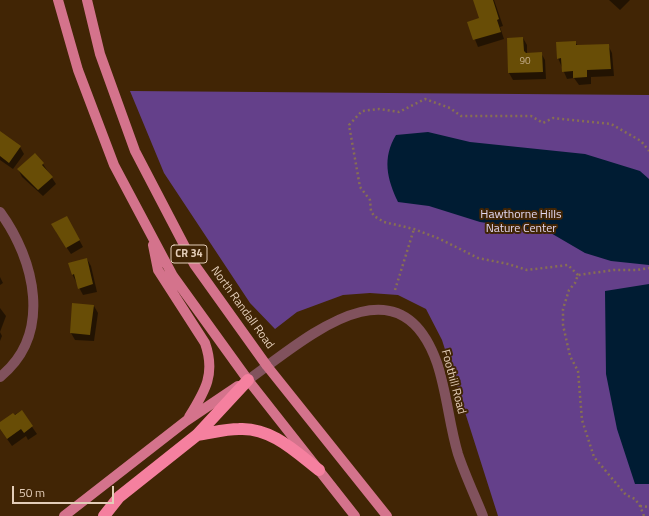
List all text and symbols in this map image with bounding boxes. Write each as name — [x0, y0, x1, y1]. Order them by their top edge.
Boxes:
house number: 90 — [519, 56, 531, 68]
park label: Hawthorne Hills Nature Center — [480, 208, 562, 236]
road number: CR 34 — [171, 245, 207, 263]
street label: North Randall Road — [207, 264, 277, 352]
street label: Foothill Road — [437, 348, 469, 416]
scale bar — [14, 478, 116, 504]
text: 50 m — [19, 483, 45, 502]

